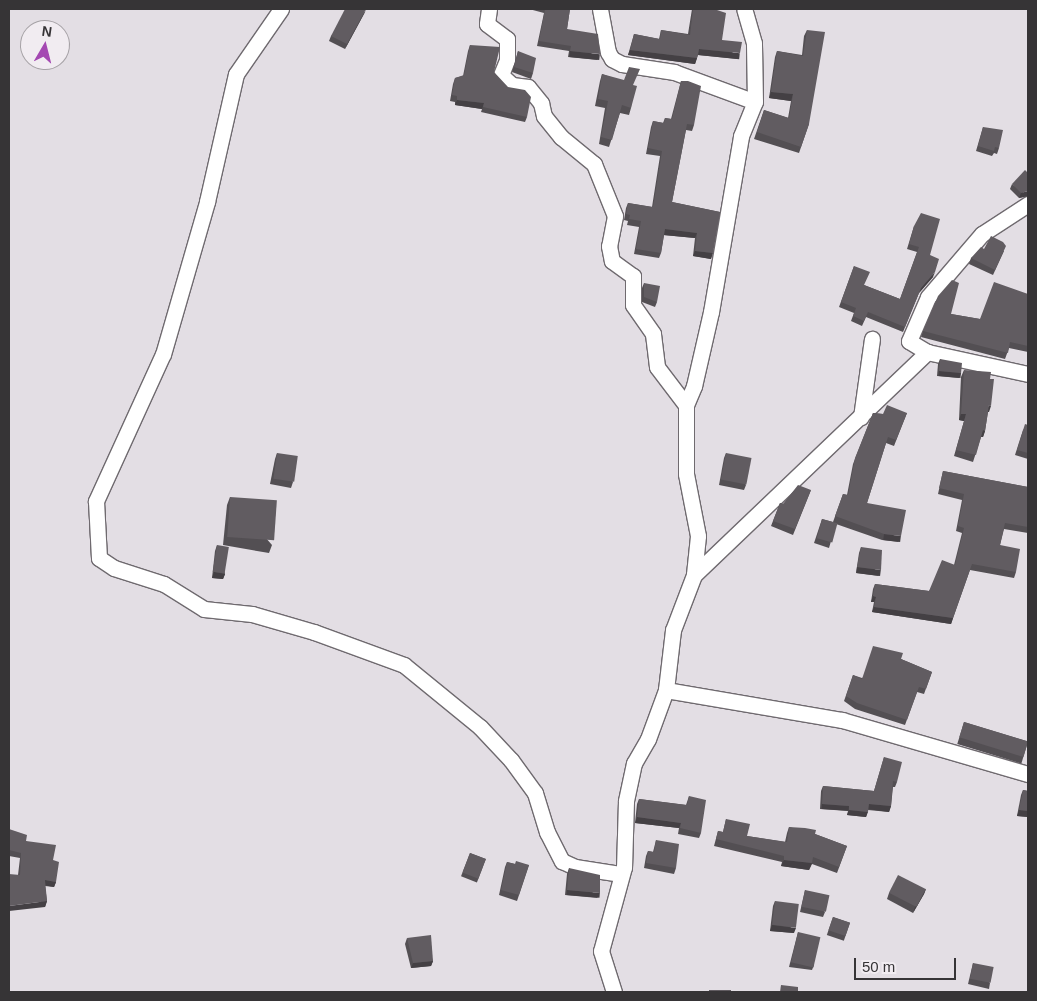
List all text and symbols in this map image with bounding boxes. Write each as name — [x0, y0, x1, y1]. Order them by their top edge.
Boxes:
north arrow — [20, 20, 70, 70]
text: N — [41, 23, 53, 40]
scale bar — [857, 948, 960, 980]
text: 50 m — [862, 958, 895, 975]

